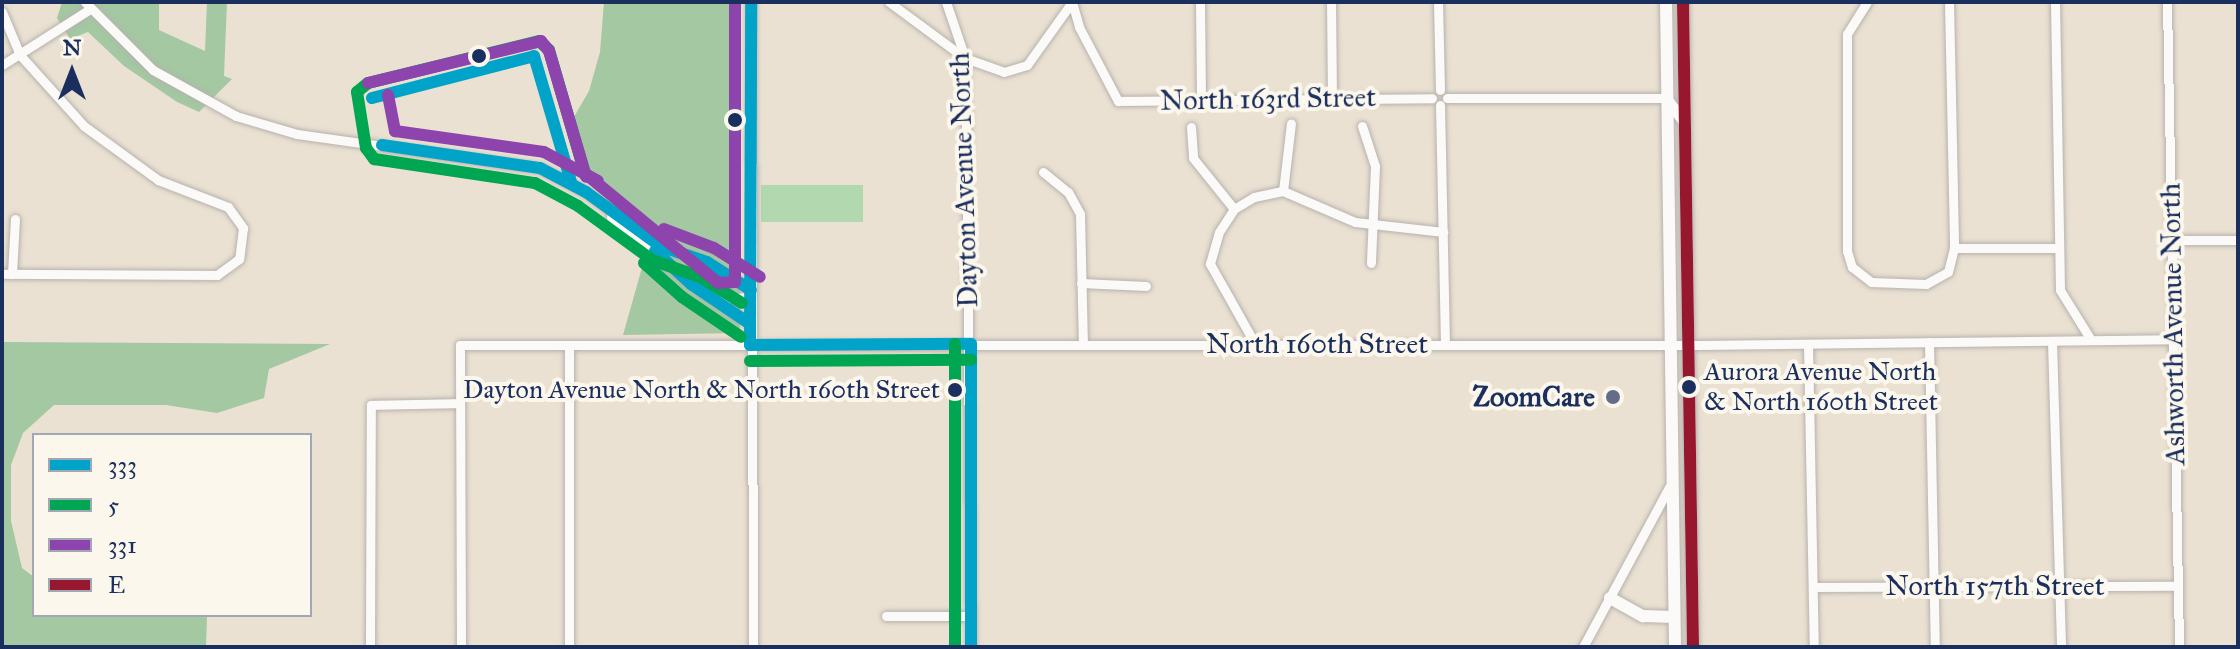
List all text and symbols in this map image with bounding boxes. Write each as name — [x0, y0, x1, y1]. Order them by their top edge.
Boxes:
north arrow — [32, 32, 112, 112]
text: N — [63, 34, 81, 61]
unlabelled marker — [471, 48, 487, 64]
street label: Dayton Avenue North — [943, 52, 985, 308]
street label: North 163rd Street — [1160, 80, 1376, 118]
unlabelled marker — [727, 112, 743, 128]
street label: Ashworth Avenue North — [2154, 183, 2192, 465]
street label: North 160th Street — [1206, 327, 1428, 361]
place label: Aurora Avenue North & North 160th Street — [1704, 356, 1938, 418]
place label: Dayton Avenue North & North 160th Street — [463, 374, 940, 406]
marker: Aurora Avenue North & North 160th Street — [1681, 379, 1697, 395]
place label: ZoomCare — [1473, 380, 1595, 414]
marker: Dayton Avenue North & North 160th Street — [947, 382, 963, 398]
marker: ZoomCare — [1602, 386, 1624, 408]
legend — [32, 433, 312, 617]
text: 333 — [108, 450, 137, 480]
text: 5 — [108, 490, 119, 520]
text: 331 — [108, 530, 137, 560]
street label: North 157th Street — [1885, 569, 2105, 603]
text: E — [108, 570, 125, 600]

